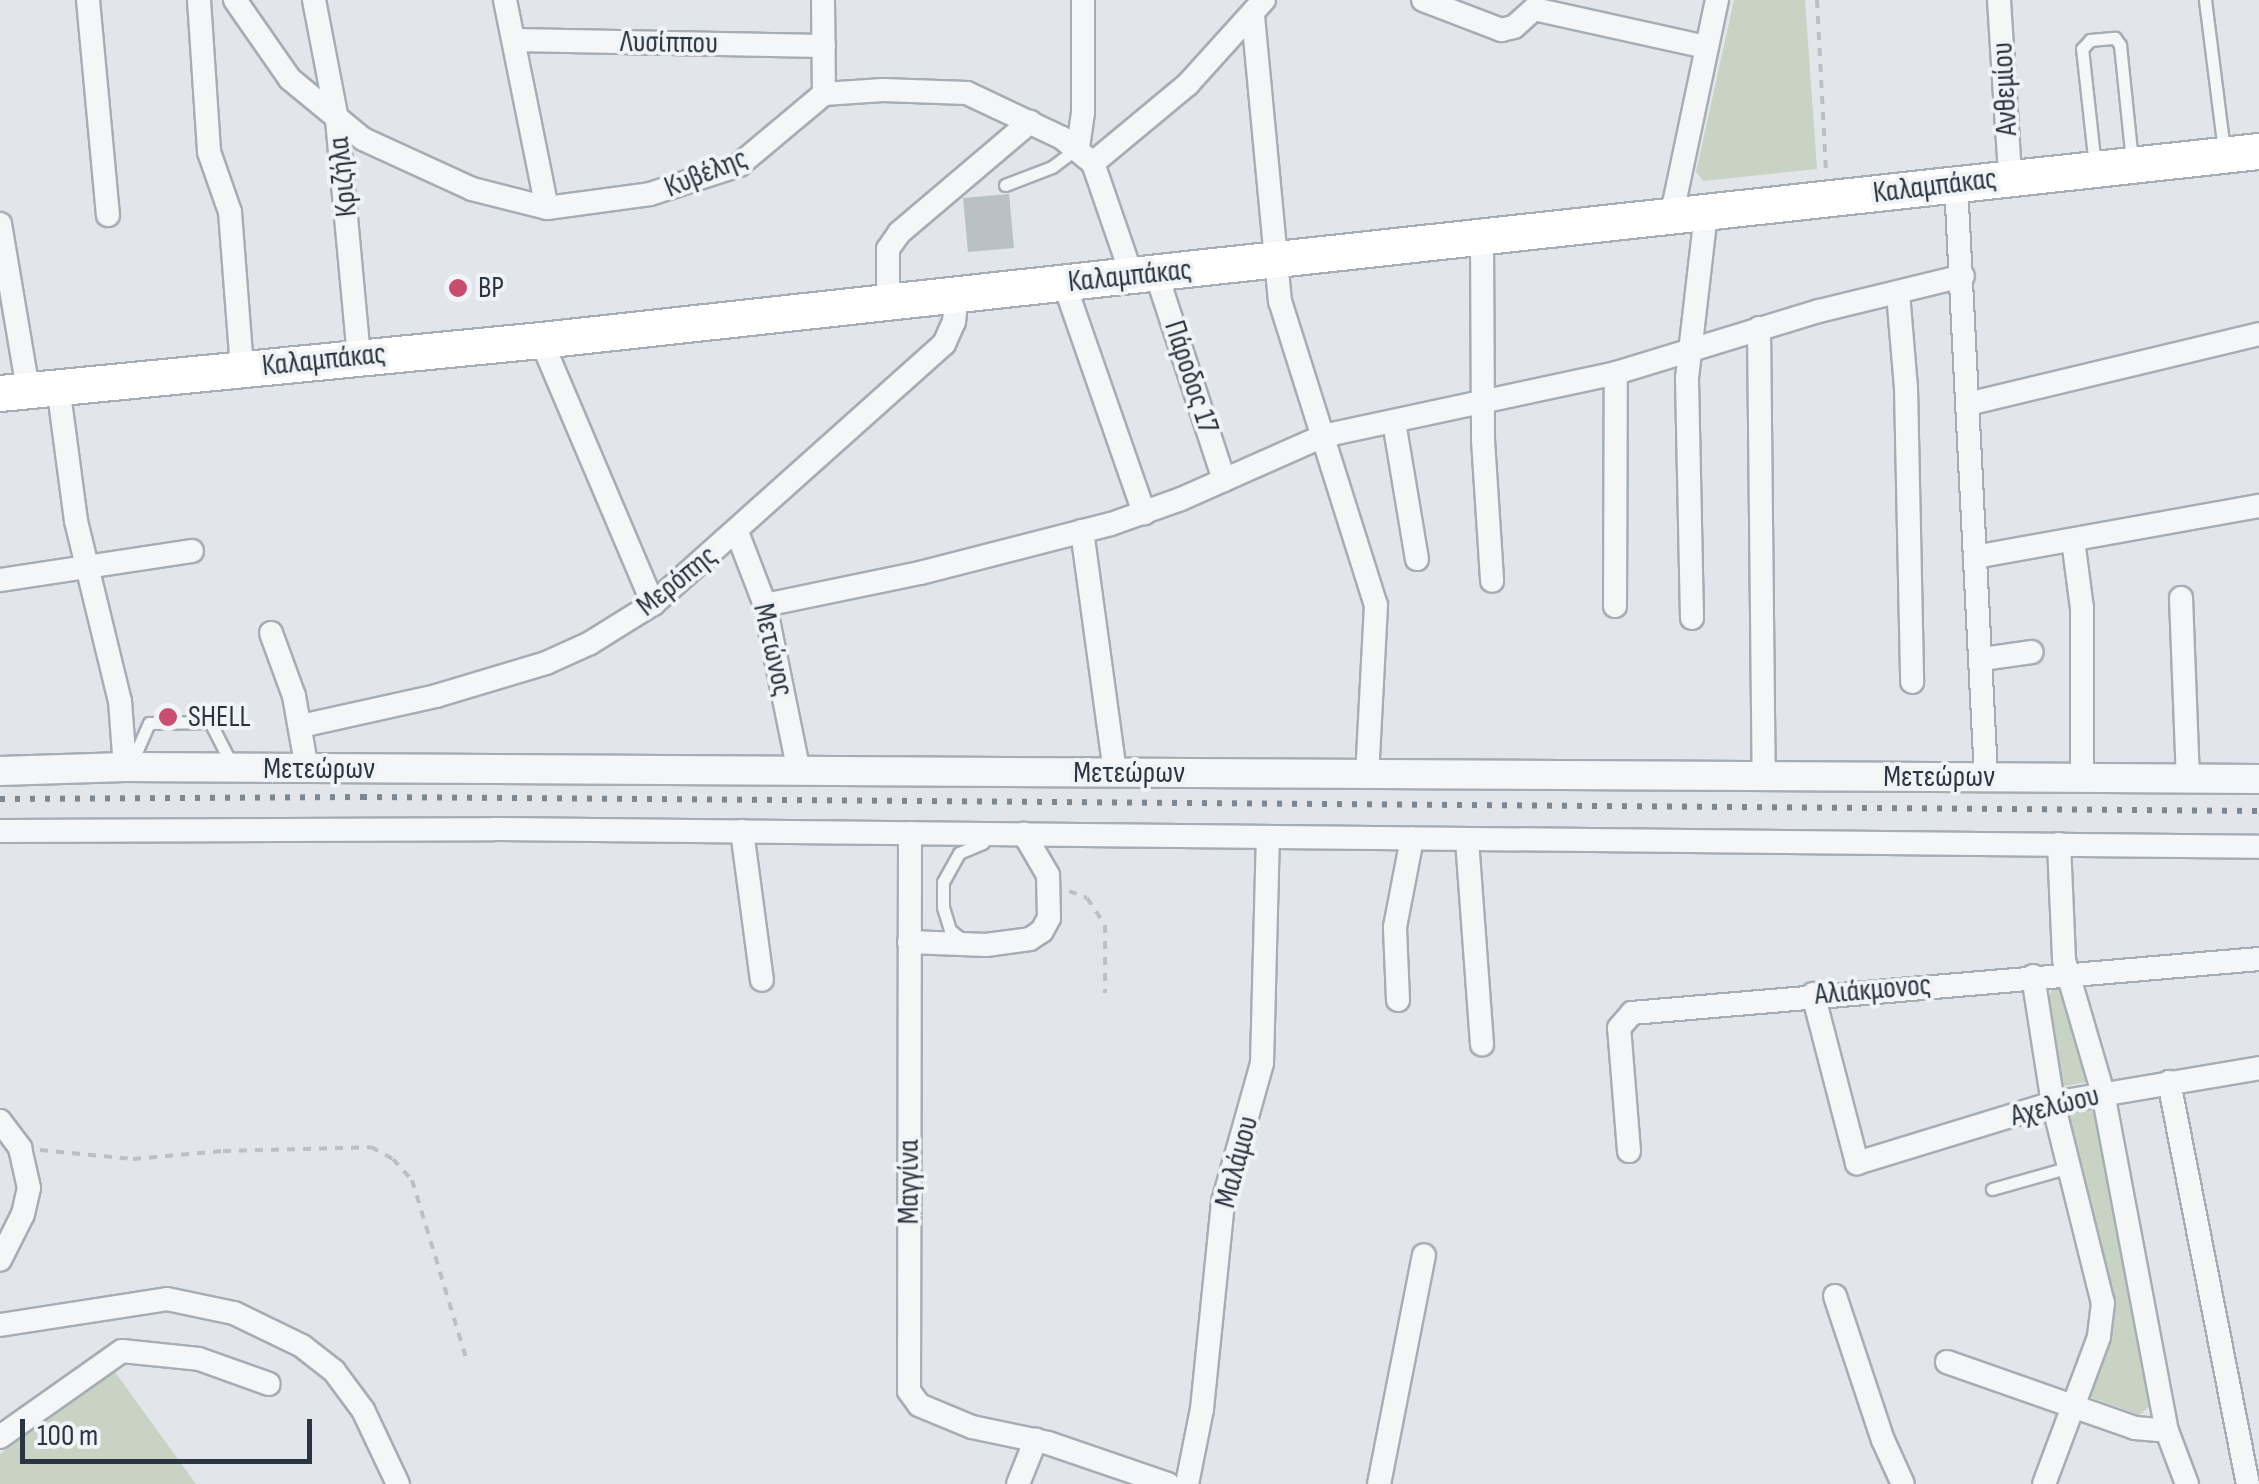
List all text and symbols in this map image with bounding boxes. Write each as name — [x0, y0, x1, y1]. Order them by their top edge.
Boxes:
street label: Λυσίππου — [620, 24, 718, 62]
street label: Ανθεμίου — [1985, 41, 2025, 137]
street label: Κριζήλα — [321, 135, 365, 219]
street label: Κυβέλης — [659, 140, 753, 206]
street label: Καλαμπάκας — [1871, 161, 1999, 211]
street label: Καλαμπάκας — [1066, 252, 1194, 300]
place label: BP — [478, 270, 504, 306]
marker: BP — [447, 277, 469, 299]
street label: Πάροδος 17 — [1156, 316, 1226, 438]
street label: Καλαμπάκας — [260, 336, 388, 384]
street label: Μερόπης — [630, 538, 724, 624]
street label: Μετώνος — [745, 600, 801, 700]
place label: SHELL — [188, 699, 251, 735]
marker: SHELL — [157, 706, 179, 728]
street label: Μετεώρων — [263, 751, 375, 787]
street label: Μετεώρων — [1073, 755, 1185, 791]
street label: Μετεώρων — [1883, 759, 1995, 795]
street label: Αλιάκμονος — [1813, 967, 1933, 1013]
street label: Αχελώου — [2007, 1078, 2103, 1134]
street label: Μαλάμου — [1208, 1112, 1266, 1212]
street label: Μαγγίνα — [891, 1140, 927, 1224]
scale bar — [25, 1399, 318, 1461]
text: 100 m — [37, 1418, 98, 1454]

